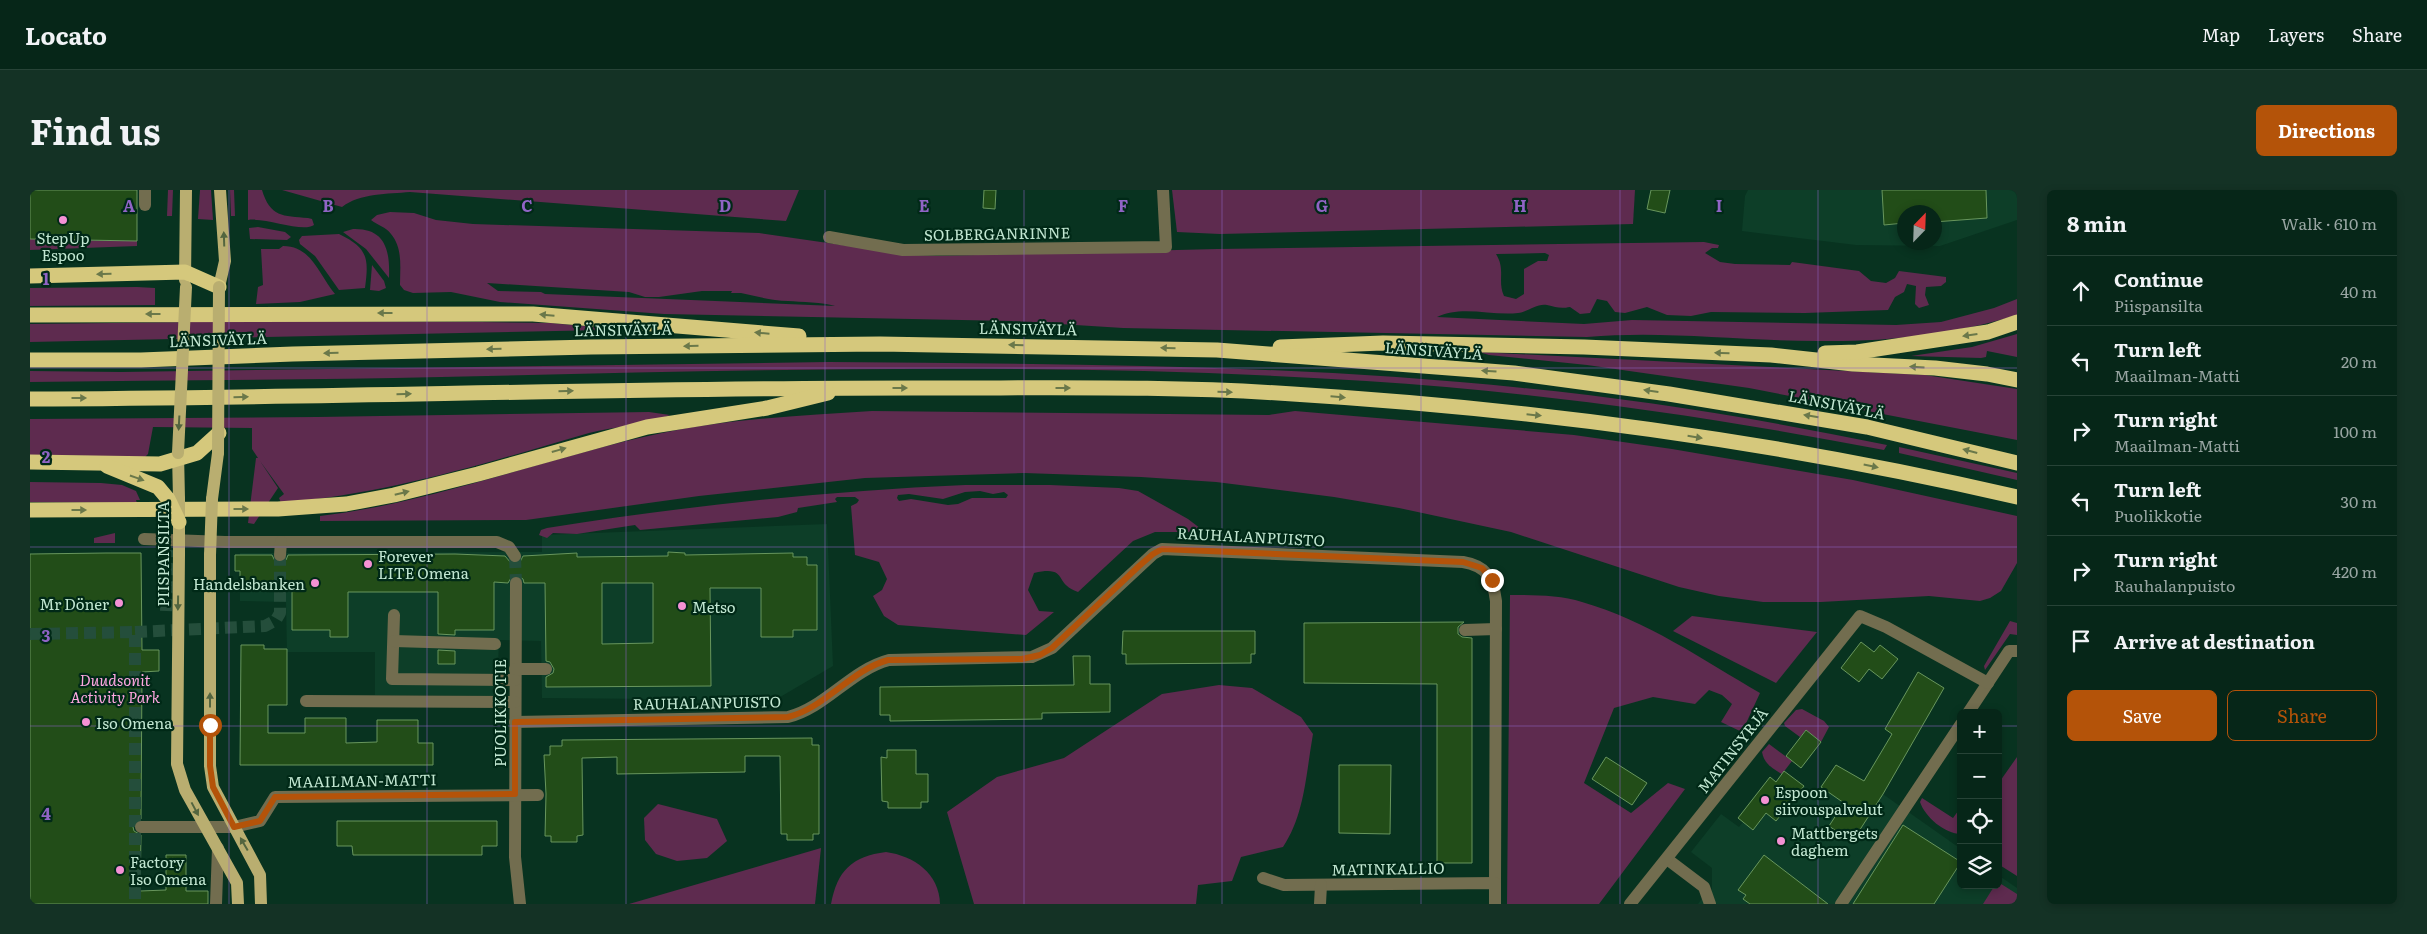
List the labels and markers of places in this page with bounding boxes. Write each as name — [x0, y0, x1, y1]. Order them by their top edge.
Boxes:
marker: StepUp Espoo — [57, 214, 69, 226]
place label: StepUp Espoo — [37, 226, 89, 266]
place label: Forever LITE Omena — [378, 544, 470, 584]
marker: Forever LITE Omena — [362, 558, 374, 570]
place label: Handelsbanken — [193, 572, 305, 595]
marker: Handelsbanken — [309, 577, 321, 589]
place label: Mr Döner — [40, 592, 109, 615]
place label: Metso — [692, 595, 736, 618]
marker: Mr Döner — [113, 597, 125, 609]
marker: Metso — [676, 600, 688, 612]
place label: Iso Omena — [96, 711, 173, 734]
marker: Iso Omena — [80, 716, 92, 728]
place label: Espoon siivouspalvelut — [1775, 780, 1883, 820]
marker: Espoon siivouspalvelut — [1759, 794, 1771, 806]
place label: Mattbergets daghem — [1791, 821, 1878, 861]
marker: Mattbergets daghem — [1775, 835, 1787, 847]
place label: Factory Iso Omena — [130, 850, 207, 890]
marker: Factory Iso Omena — [114, 864, 126, 876]

